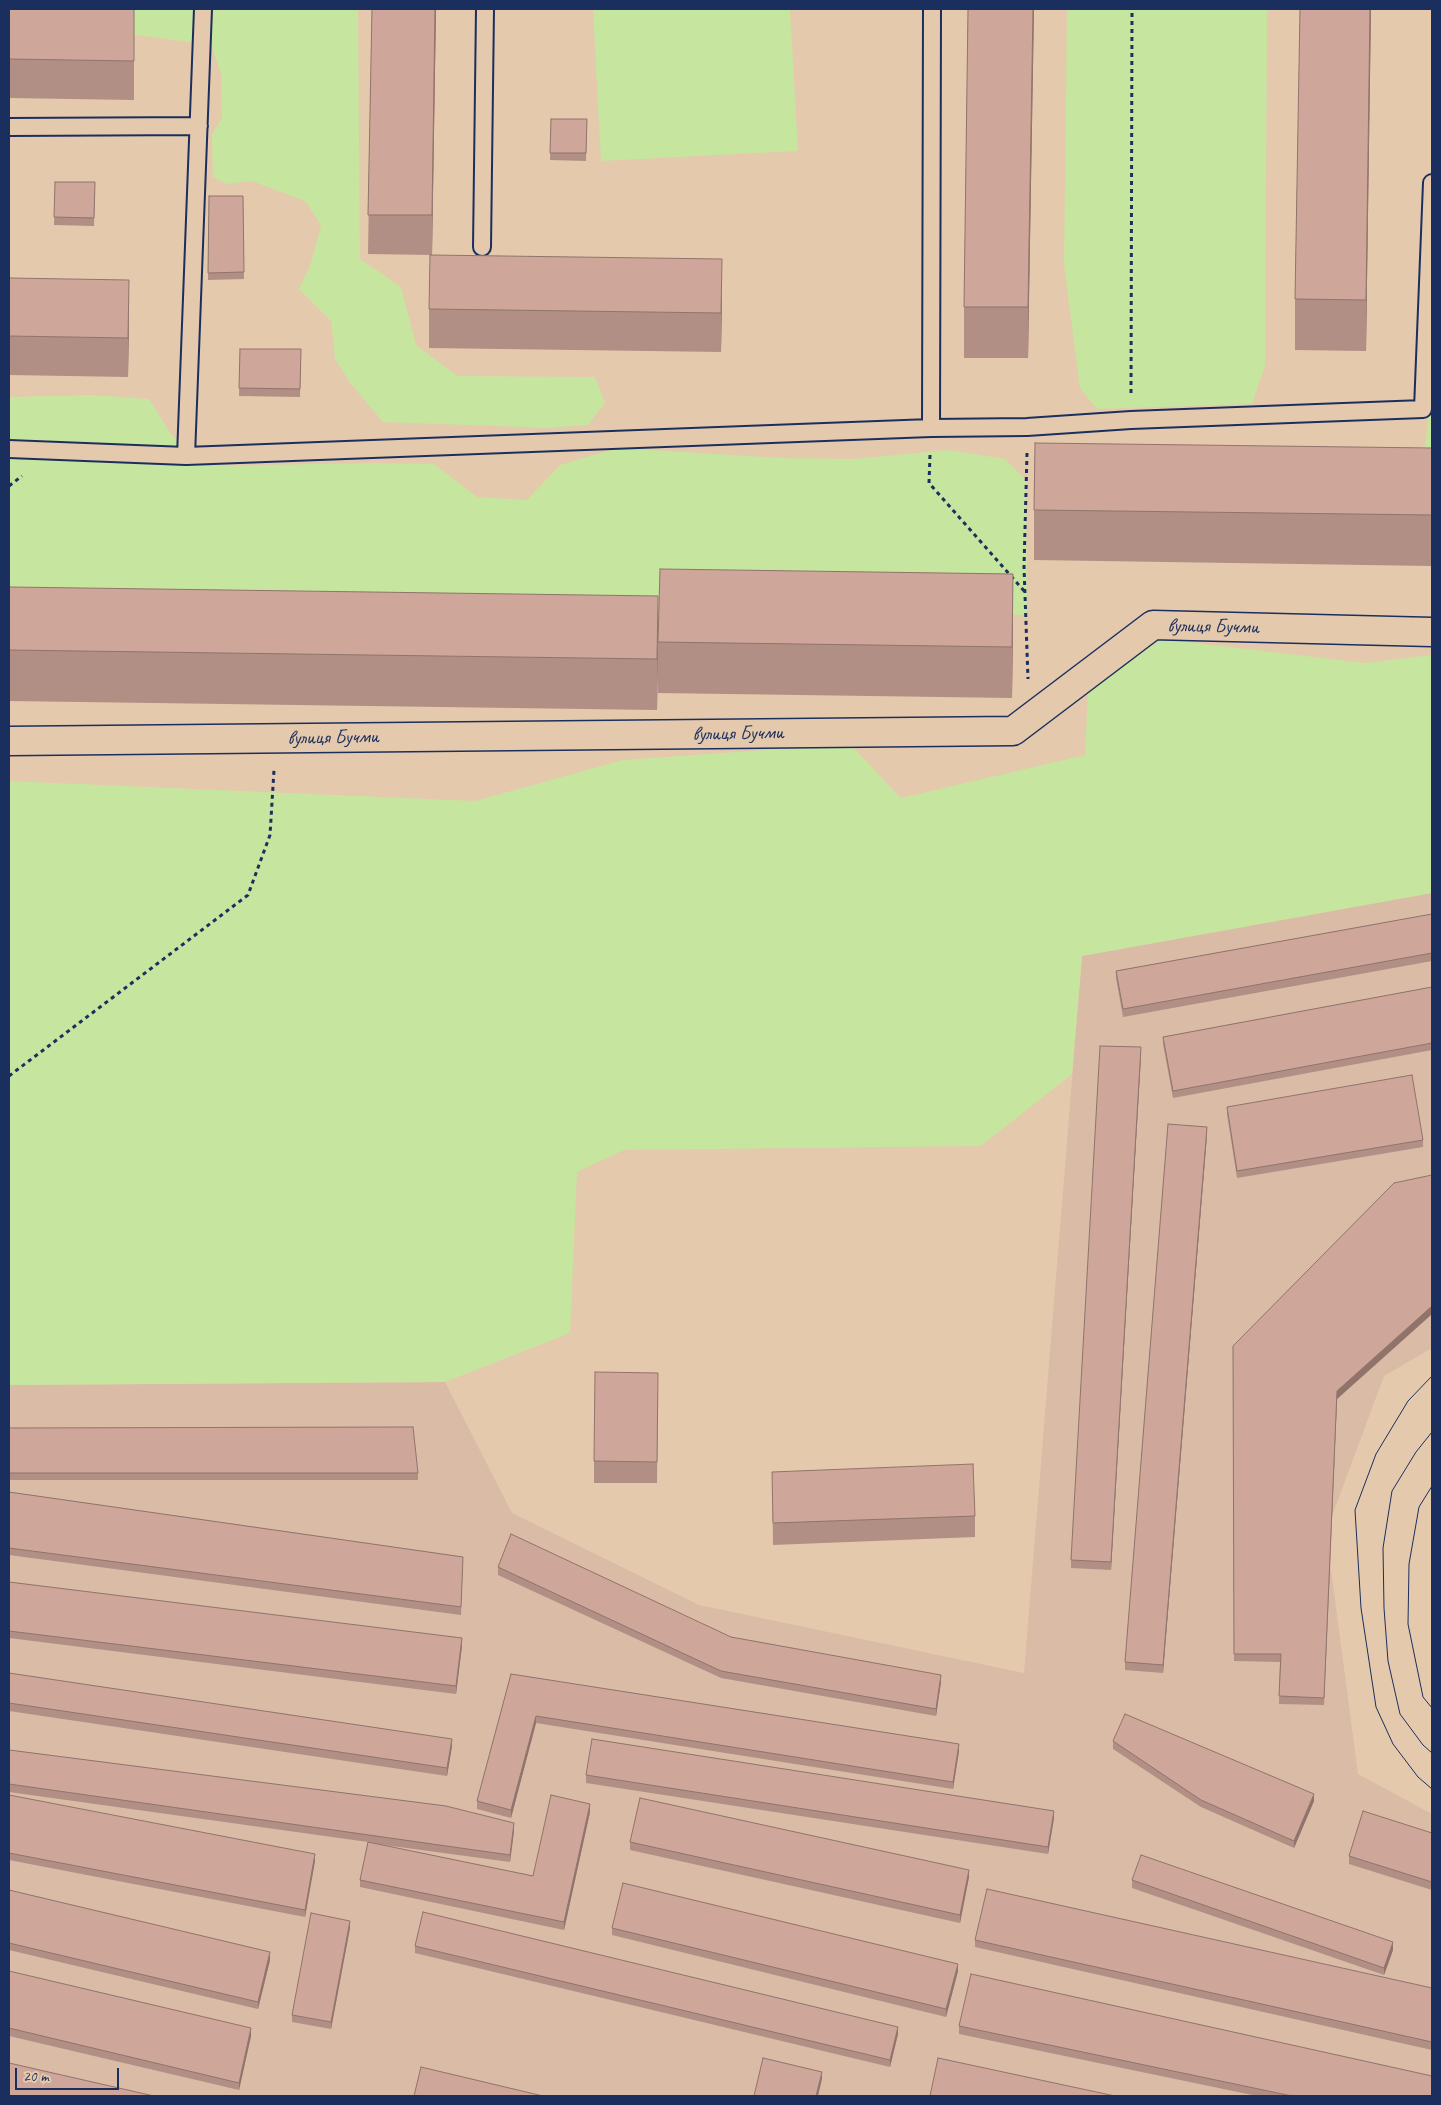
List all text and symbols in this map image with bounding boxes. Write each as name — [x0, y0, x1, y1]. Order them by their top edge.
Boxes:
street label: вулиця Бучми — [1167, 614, 1259, 640]
street label: вулиця Бучми — [692, 721, 784, 747]
street label: вулиця Бучми — [287, 725, 379, 751]
scale bar — [18, 2058, 121, 2090]
text: 20 m — [23, 2067, 49, 2086]

